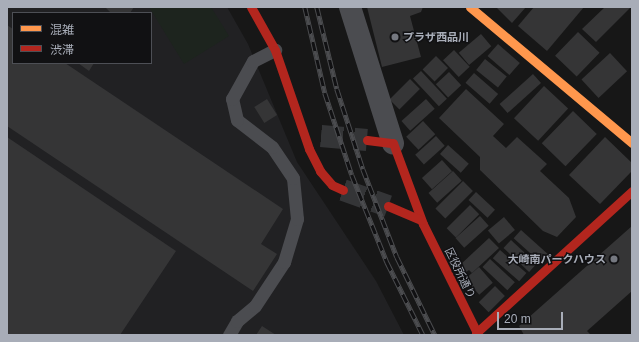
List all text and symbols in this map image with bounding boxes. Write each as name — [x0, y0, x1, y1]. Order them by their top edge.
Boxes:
legend — [12, 12, 152, 64]
text: 混雑 — [50, 23, 74, 37]
place label: プラザ西品川 — [403, 30, 469, 44]
marker: プラザ西品川 — [390, 32, 400, 42]
text: 渋滞 — [50, 43, 74, 57]
street label: 区役所通り — [442, 245, 478, 301]
place label: 大崎南パークハウス — [507, 252, 606, 266]
marker: 大崎南パークハウス — [609, 254, 619, 264]
scale bar — [499, 304, 565, 330]
text: 20 m — [504, 312, 531, 326]

